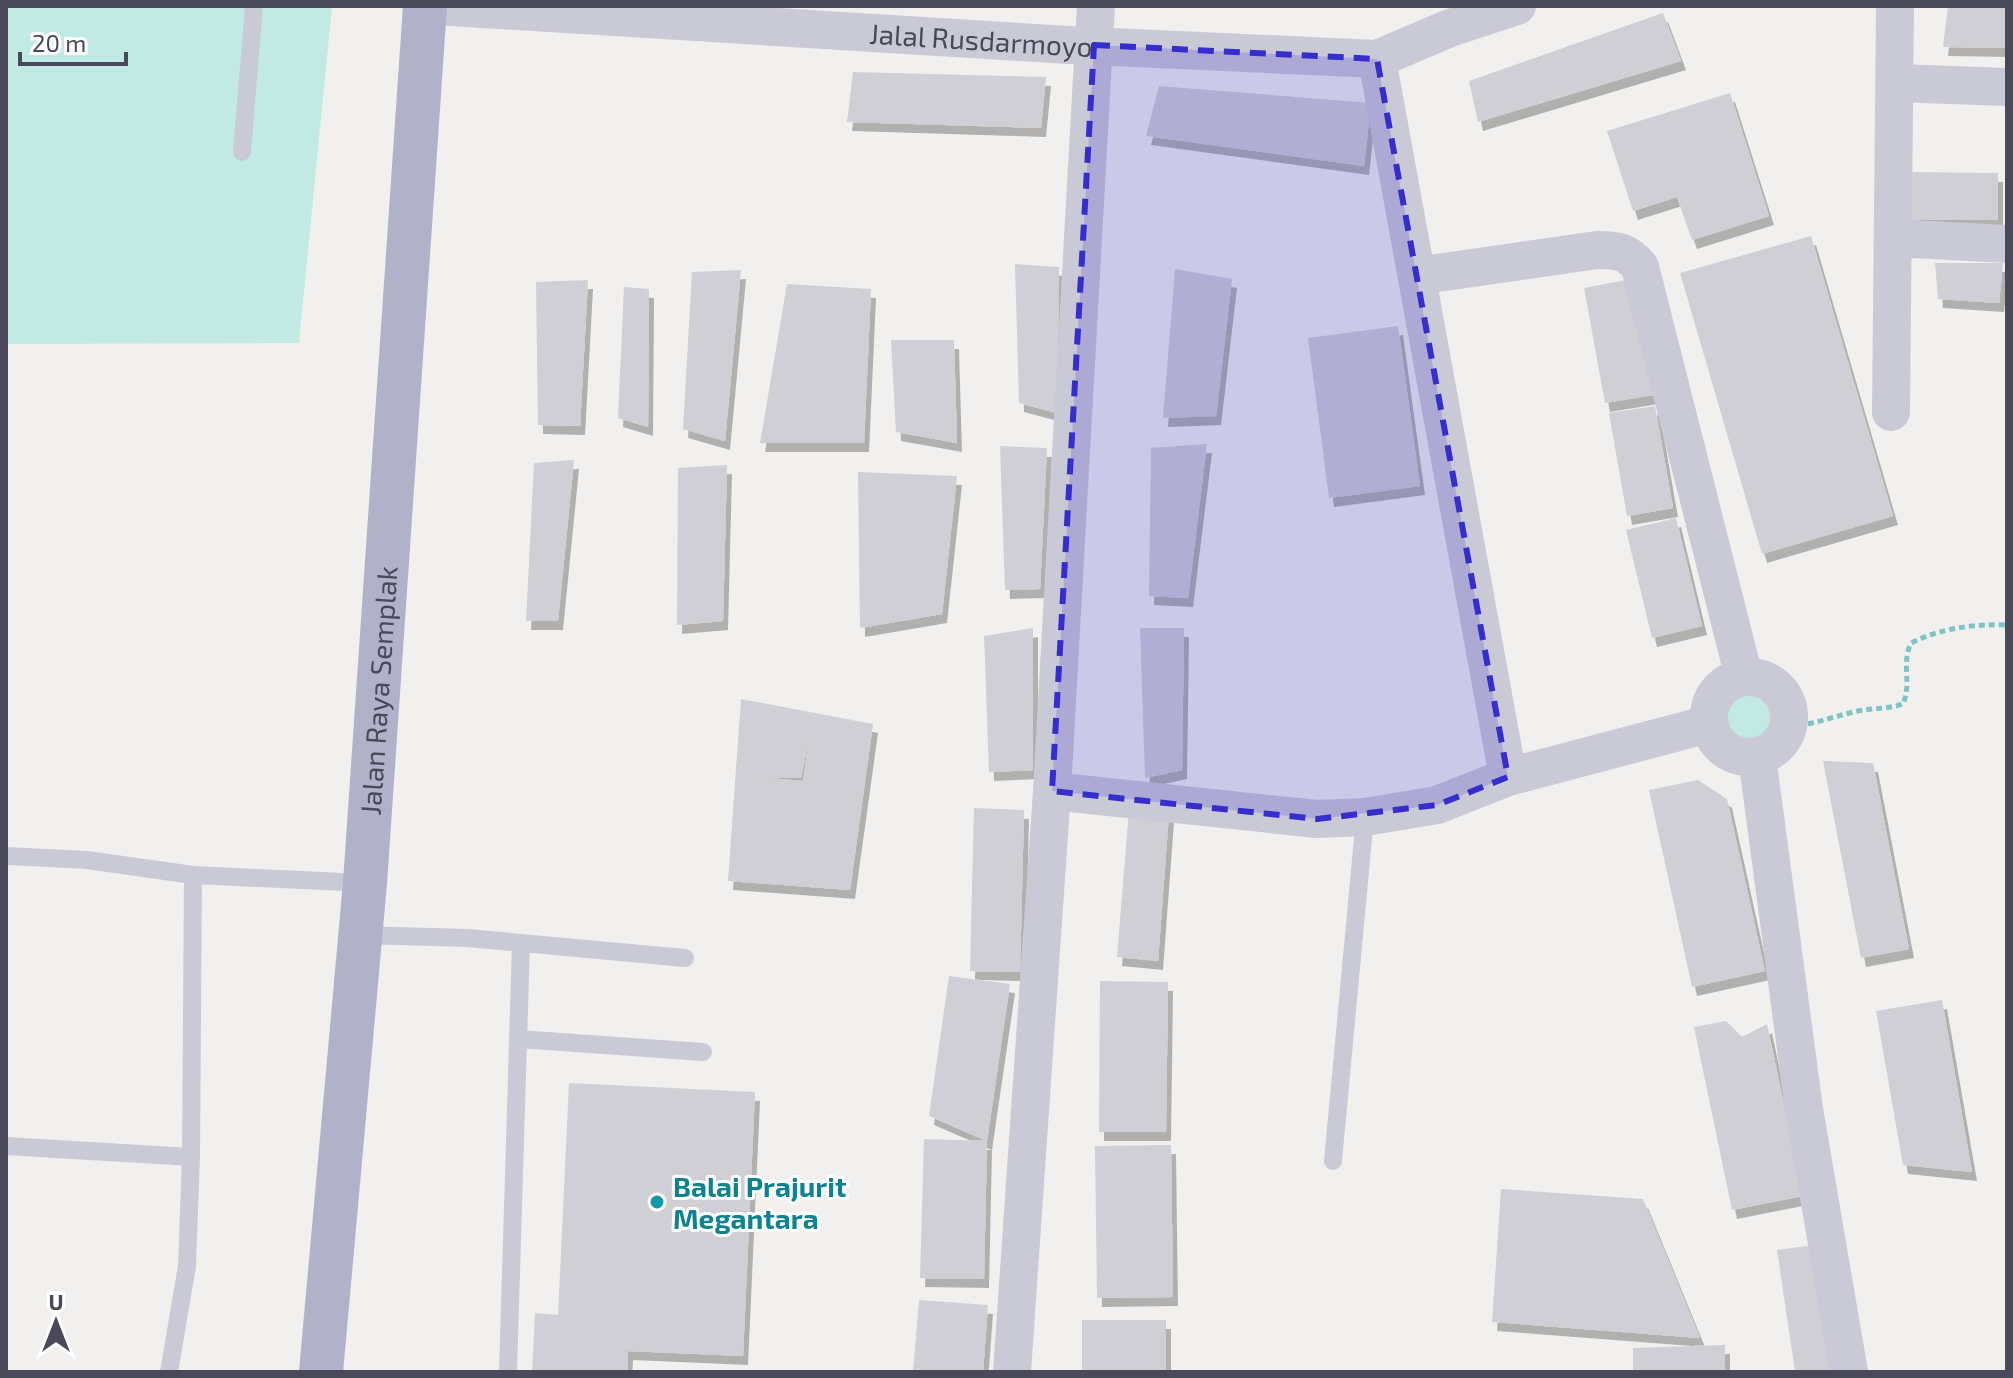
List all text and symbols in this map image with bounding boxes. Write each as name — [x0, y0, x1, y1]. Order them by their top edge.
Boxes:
scale bar — [20, 16, 126, 66]
street label: Jalal Rusdarmoyo — [868, 16, 1093, 63]
text: 20 m — [32, 28, 86, 57]
street label: Jalan Raya Semplak — [353, 565, 404, 816]
place label: Balai Prajurit Megantara — [673, 1169, 846, 1235]
marker: Balai Prajurit Megantara — [648, 1193, 666, 1211]
north arrow — [16, 1282, 96, 1362]
text: U — [48, 1288, 64, 1314]

